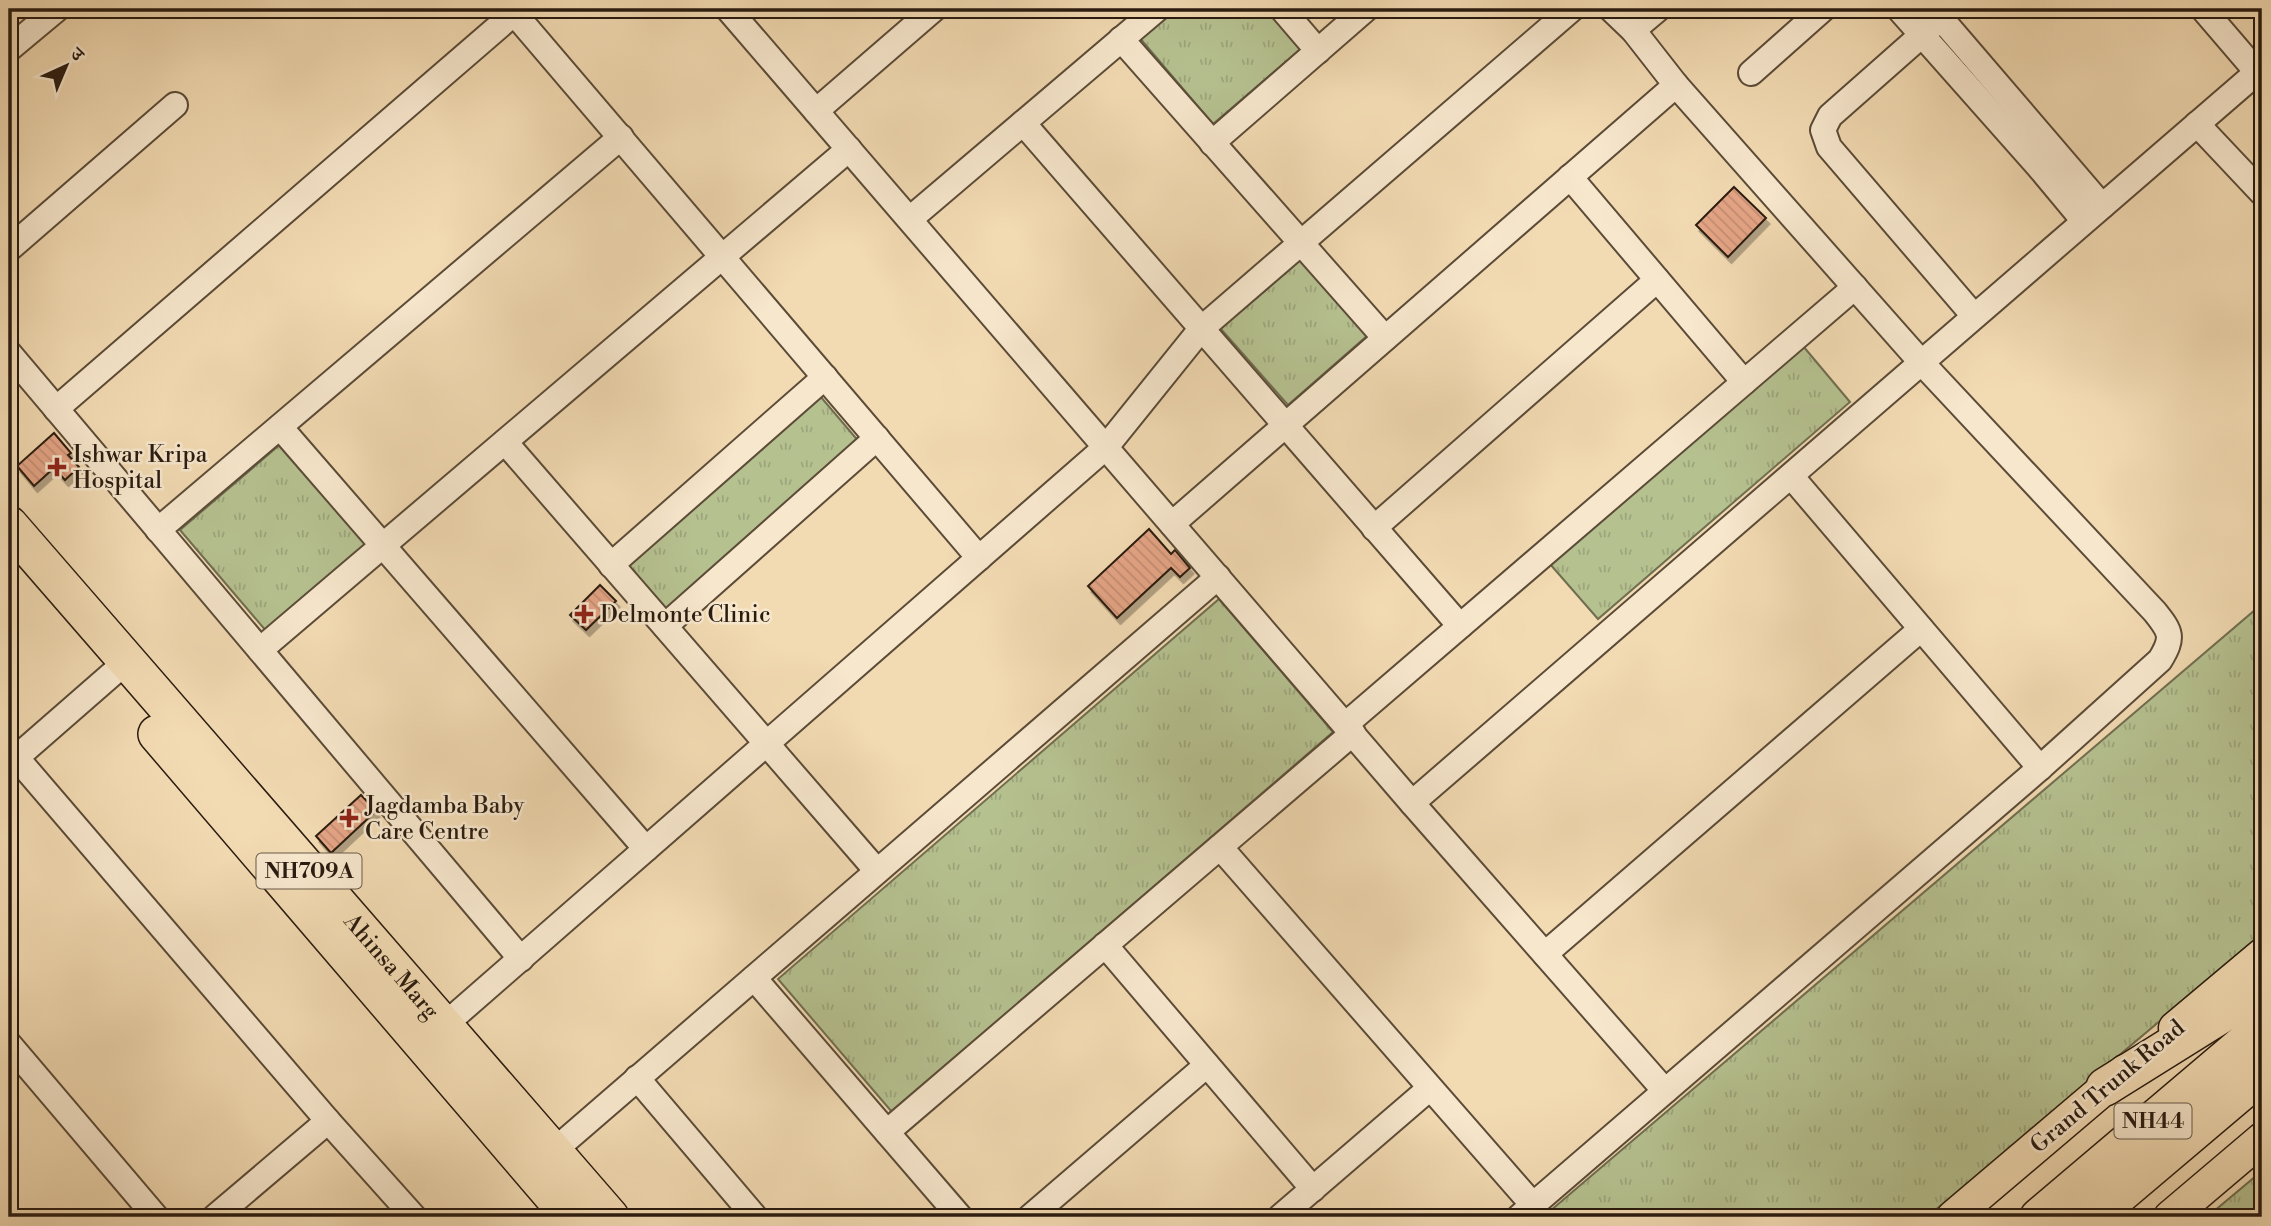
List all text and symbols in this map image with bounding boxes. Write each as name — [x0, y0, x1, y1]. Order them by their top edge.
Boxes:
north arrow — [32, 32, 102, 102]
text: उ — [64, 41, 90, 67]
place label: Ishwar Kripa Hospital — [73, 441, 208, 495]
marker: Ishwar Kripa Hospital — [47, 457, 67, 477]
place label: Delmonte Clinic — [600, 601, 771, 629]
marker: Delmonte Clinic — [574, 604, 594, 624]
place label: Jagdamba Baby Care Centre — [364, 792, 525, 846]
marker: Jagdamba Baby Care Centre — [339, 808, 359, 828]
road number: NH709A — [256, 854, 362, 888]
street label: Ahinsa Marg — [337, 907, 445, 1025]
street label: Grand Trunk Road — [2025, 1014, 2190, 1159]
road number: NH44 — [2114, 1104, 2192, 1138]

